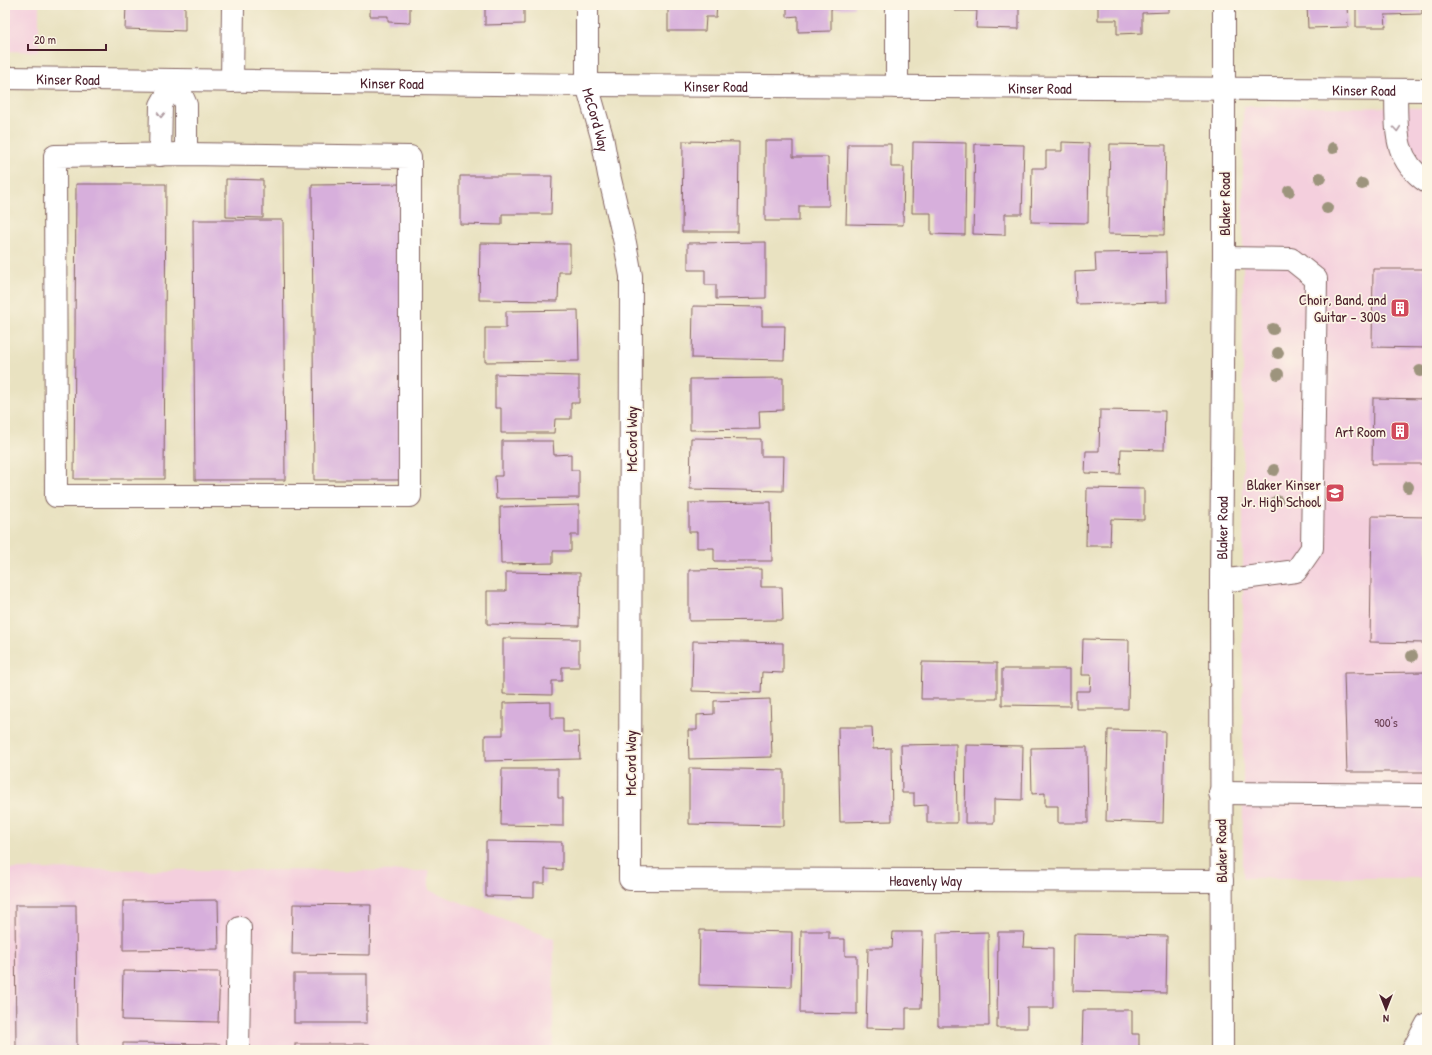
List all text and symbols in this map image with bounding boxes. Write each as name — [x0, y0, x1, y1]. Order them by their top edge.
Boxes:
scale bar — [28, 26, 106, 52]
text: 20 m — [34, 31, 56, 48]
street label: Kinser Road — [36, 68, 100, 90]
street label: Kinser Road — [360, 72, 424, 94]
street label: Kinser Road — [684, 75, 748, 96]
street label: Kinser Road — [1008, 77, 1072, 98]
street label: Kinser Road — [1332, 79, 1396, 100]
street label: McCord Way — [578, 85, 615, 153]
one-way arrow — [157, 112, 165, 118]
one-way arrow — [1393, 126, 1402, 132]
street label: Blaker Road — [1214, 172, 1235, 236]
place label: Choir, Band, and Guitar - 300s — [1299, 289, 1386, 327]
building icon: Choir, Band, and Guitar - 300s — [1389, 297, 1411, 319]
street label: McCord Way — [621, 406, 642, 472]
building icon: Art Room — [1389, 420, 1411, 442]
place label: Art Room — [1335, 421, 1386, 442]
place label: Blaker Kinser Jr. High School — [1241, 474, 1321, 512]
school or university icon: Blaker Kinser Jr. High School — [1324, 482, 1346, 504]
street label: Blaker Road — [1211, 496, 1232, 560]
house number: 900's — [1374, 713, 1398, 731]
street label: McCord Way — [620, 730, 641, 796]
street label: Blaker Road — [1210, 819, 1232, 883]
street label: Heavenly Way — [889, 869, 962, 891]
north arrow — [1366, 989, 1406, 1029]
text: N — [1383, 1012, 1389, 1026]

